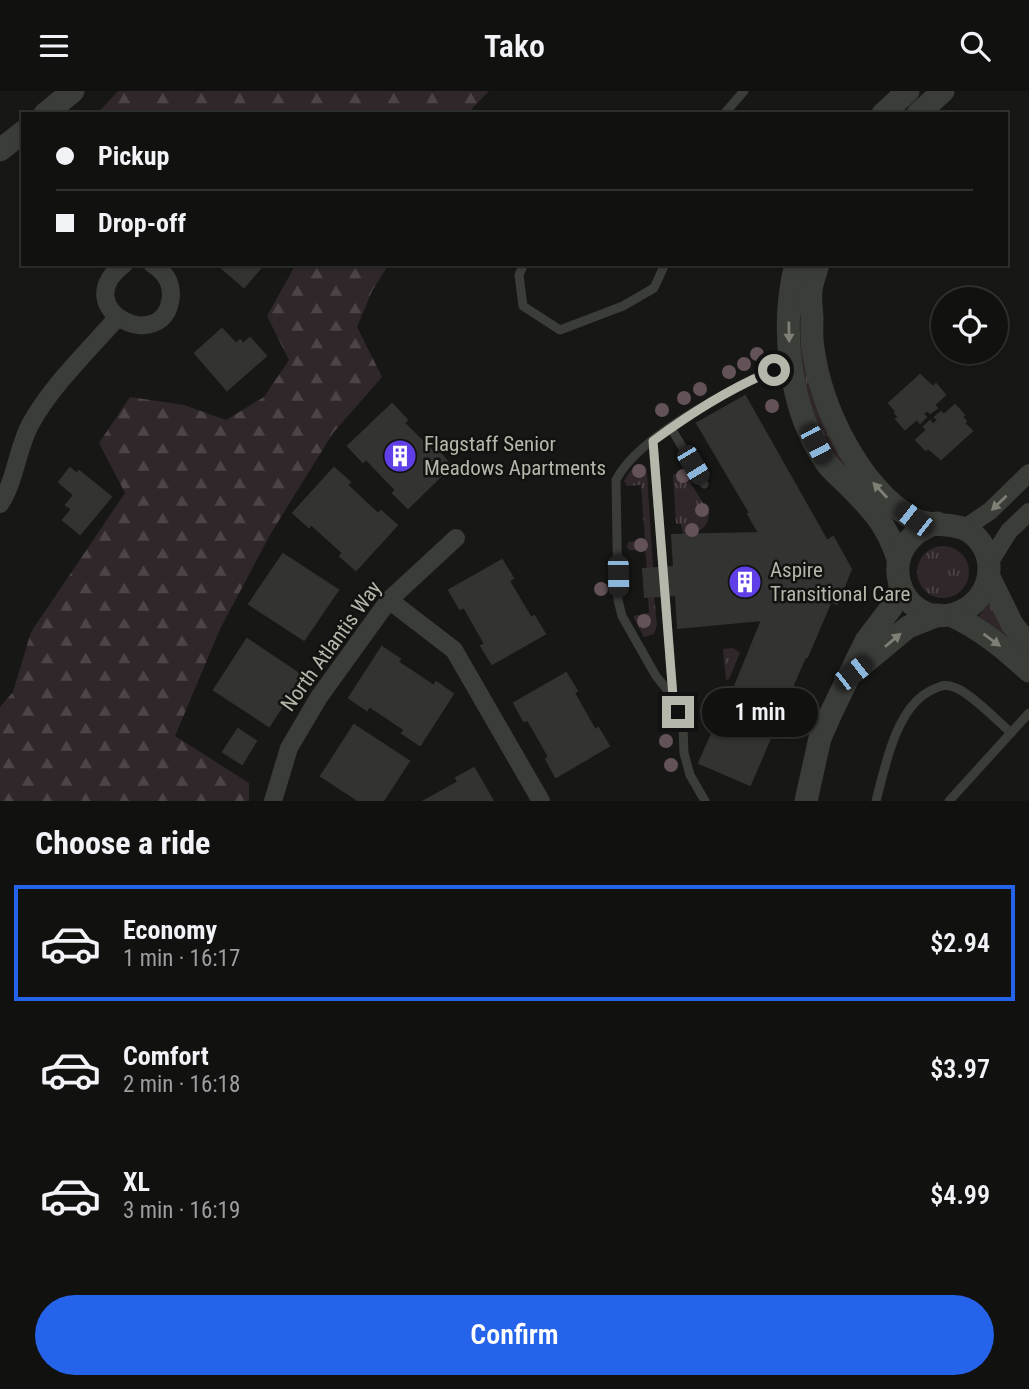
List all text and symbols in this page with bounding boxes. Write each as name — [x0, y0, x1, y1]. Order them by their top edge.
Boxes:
icon: menu — [35, 27, 73, 65]
text: Tako — [484, 27, 545, 65]
icon: search — [956, 27, 994, 65]
text: Pickup — [98, 141, 169, 171]
text: Drop-off — [98, 208, 186, 238]
map controls — [931, 287, 1008, 364]
button: locate — [931, 287, 1008, 364]
one-way arrow — [783, 321, 795, 343]
route start — [758, 354, 790, 386]
car — [797, 421, 836, 467]
place label: Flagstaff Senior Meadows Apartments — [424, 432, 606, 480]
building icon: Flagstaff Senior Meadows Apartments — [381, 437, 419, 475]
car — [674, 442, 713, 488]
one-way arrow — [872, 482, 888, 499]
one-way arrow — [990, 494, 1007, 511]
car — [891, 498, 938, 540]
car — [608, 555, 629, 597]
place label: Aspire Transitional Care — [770, 558, 910, 606]
building icon: Aspire Transitional Care — [726, 563, 764, 601]
street label: North Atlantis Way — [276, 576, 386, 716]
one-way arrow — [884, 632, 902, 648]
one-way arrow — [983, 633, 1001, 647]
car — [830, 652, 877, 694]
callout: 1 min — [702, 687, 818, 737]
route end — [662, 696, 694, 728]
text: 1 min — [735, 699, 785, 726]
text: Choose a ride — [35, 824, 210, 862]
icon: car — [39, 912, 102, 975]
text: Economy — [123, 915, 217, 945]
text: $2.94 — [930, 928, 990, 958]
text: 1 min · 16:17 — [123, 945, 240, 972]
icon: car — [39, 1038, 102, 1101]
text: Comfort — [123, 1041, 209, 1071]
text: $3.97 — [930, 1054, 990, 1084]
text: 2 min · 16:18 — [123, 1071, 240, 1098]
icon: car — [39, 1164, 102, 1227]
text: XL — [123, 1167, 150, 1197]
text: $4.99 — [930, 1180, 990, 1210]
text: 3 min · 16:19 — [123, 1197, 240, 1224]
button: Confirm — [35, 1295, 994, 1375]

